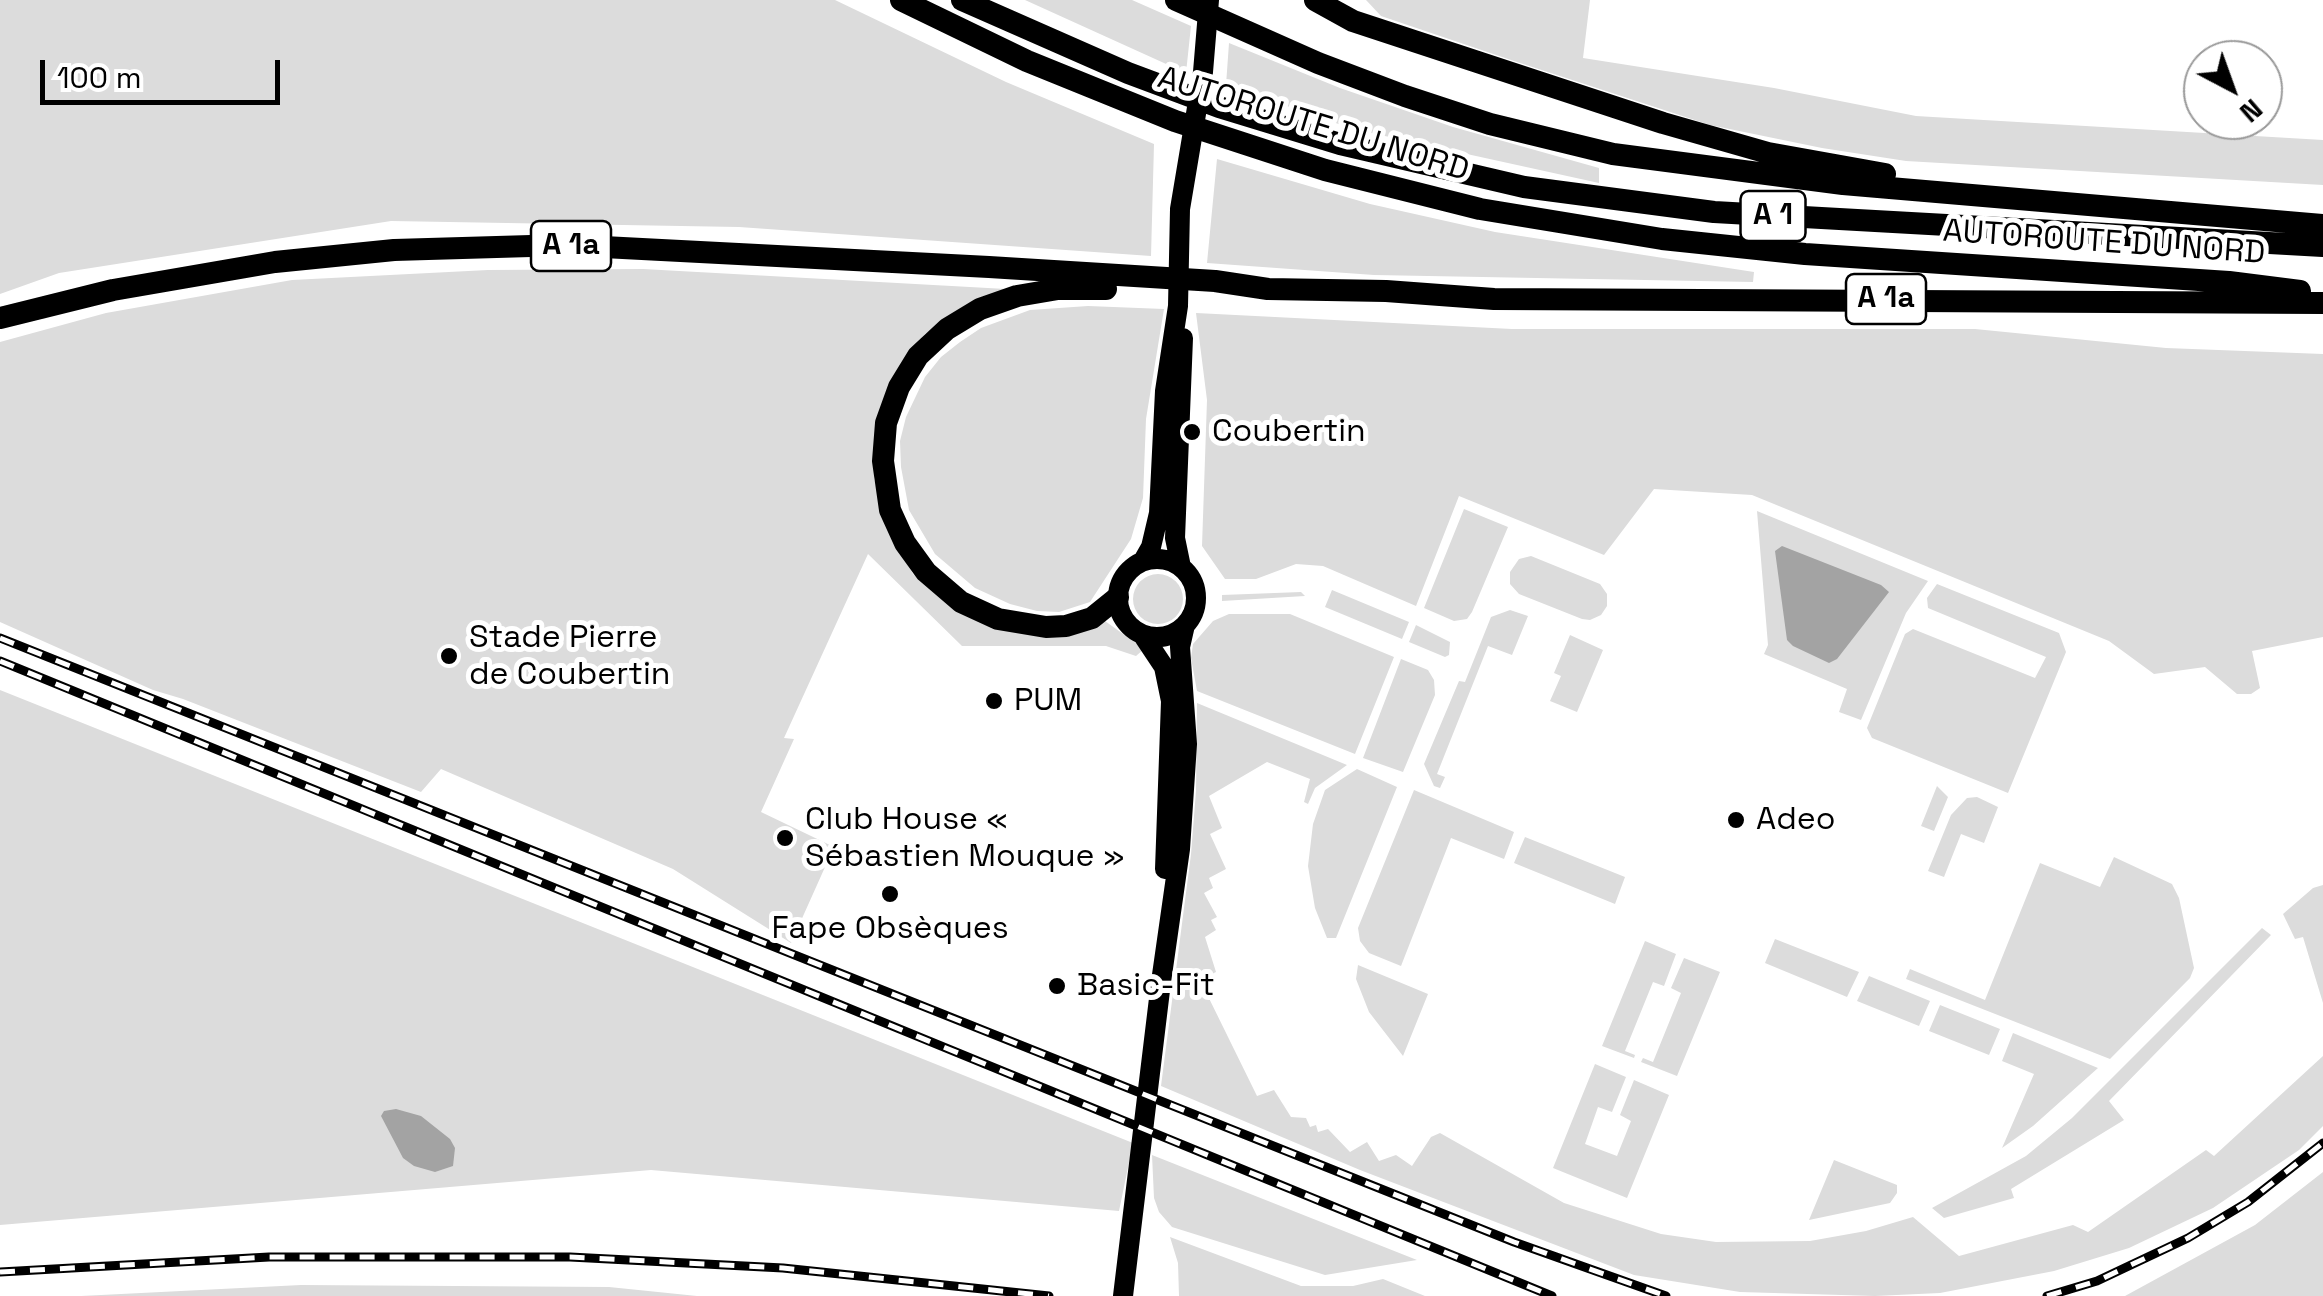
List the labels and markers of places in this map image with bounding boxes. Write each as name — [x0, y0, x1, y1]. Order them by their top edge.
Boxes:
place label: Coubertin — [1212, 413, 1366, 451]
marker: Coubertin — [1181, 421, 1203, 443]
place label: Stade Pierre de Coubertin — [469, 619, 670, 694]
marker: Stade Pierre de Coubertin — [438, 645, 460, 667]
place label: PUM — [1014, 682, 1082, 720]
marker: PUM — [983, 690, 1005, 712]
place label: Club House « Sébastien Mouque » — [805, 801, 1125, 876]
place label: Adeo — [1756, 801, 1835, 839]
marker: Adeo — [1725, 809, 1747, 831]
marker: Club House « Sébastien Mouque » — [774, 827, 796, 849]
marker: Fape Obsèques — [879, 883, 901, 905]
place label: Fape Obsèques — [771, 910, 1009, 948]
place label: Basic-Fit — [1077, 967, 1215, 1005]
marker: Basic-Fit — [1046, 975, 1068, 997]

